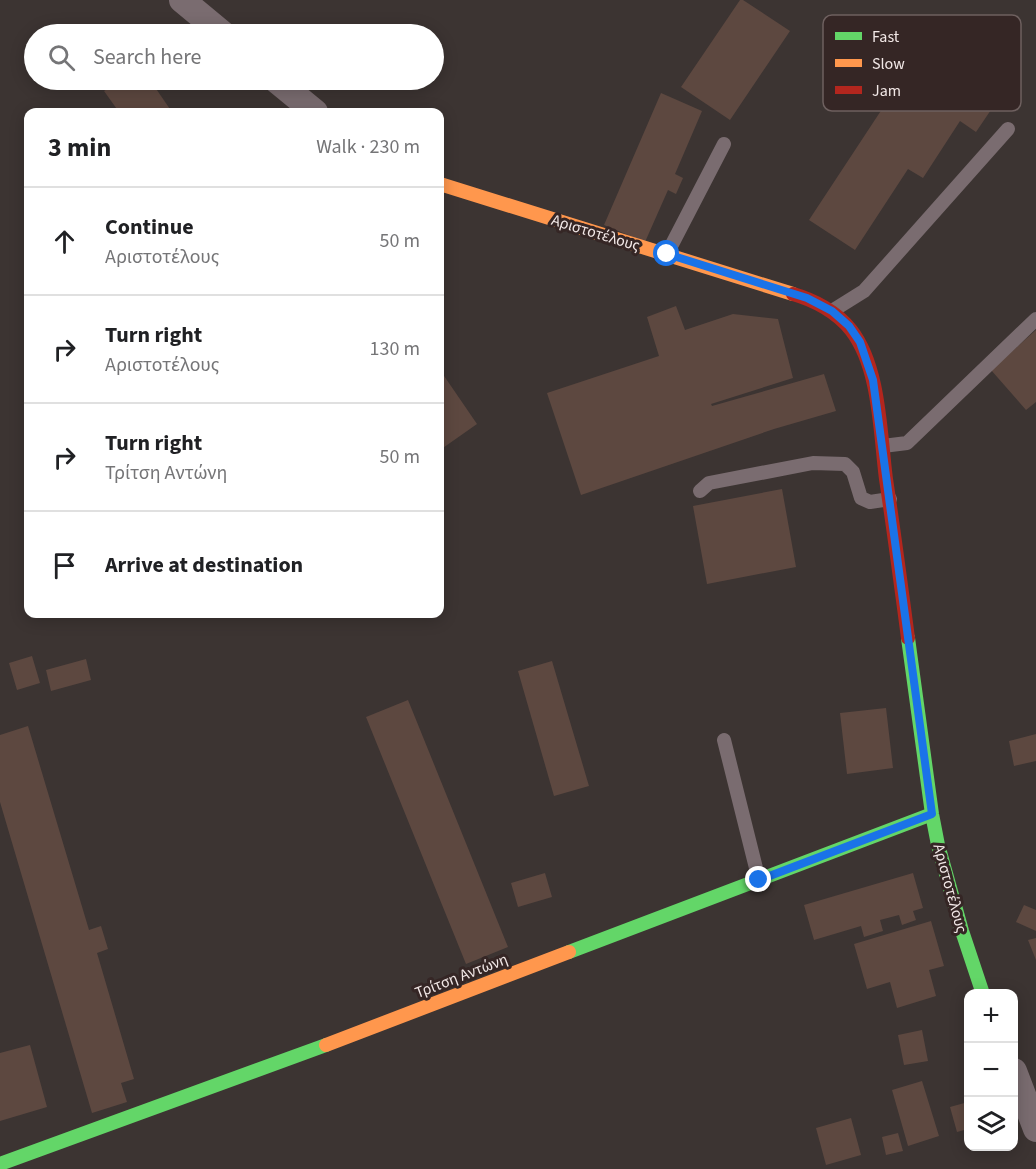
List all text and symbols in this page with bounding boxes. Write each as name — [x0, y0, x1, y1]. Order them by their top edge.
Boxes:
legend — [823, 15, 1021, 111]
search box — [24, 24, 444, 90]
text: Fast — [872, 26, 900, 48]
icon: search — [45, 41, 78, 74]
text: Search here — [93, 41, 201, 73]
text: Slow — [872, 53, 905, 75]
text: Jam — [872, 80, 901, 102]
text: 3 min — [48, 129, 111, 166]
text: Walk · 230 m — [316, 133, 420, 161]
street label: Αριστοτέλους — [549, 209, 643, 257]
text: Continue — [105, 211, 194, 243]
icon: ahead — [48, 225, 81, 258]
text: 50 m — [380, 227, 420, 255]
route start — [653, 240, 679, 266]
text: Αριστοτέλους — [105, 243, 219, 271]
text: Turn right — [105, 319, 202, 351]
icon: right — [48, 333, 81, 366]
text: 130 m — [370, 335, 420, 363]
text: Αριστοτέλους — [105, 351, 219, 379]
text: Turn right — [105, 427, 202, 459]
icon: right — [48, 441, 81, 474]
text: 50 m — [380, 443, 420, 471]
text: Τρίτση Αντώνη — [105, 459, 227, 487]
icon: arrive — [48, 549, 81, 582]
text: Arrive at destination — [105, 549, 303, 581]
street label: Αριστοτέλους — [928, 841, 973, 935]
route end — [745, 866, 771, 892]
street label: Τρίτση Αντώνη — [412, 948, 511, 1004]
map controls — [964, 989, 1018, 1151]
button: + — [964, 989, 1018, 1043]
button: − — [964, 1043, 1018, 1097]
button: layers — [964, 1097, 1018, 1151]

